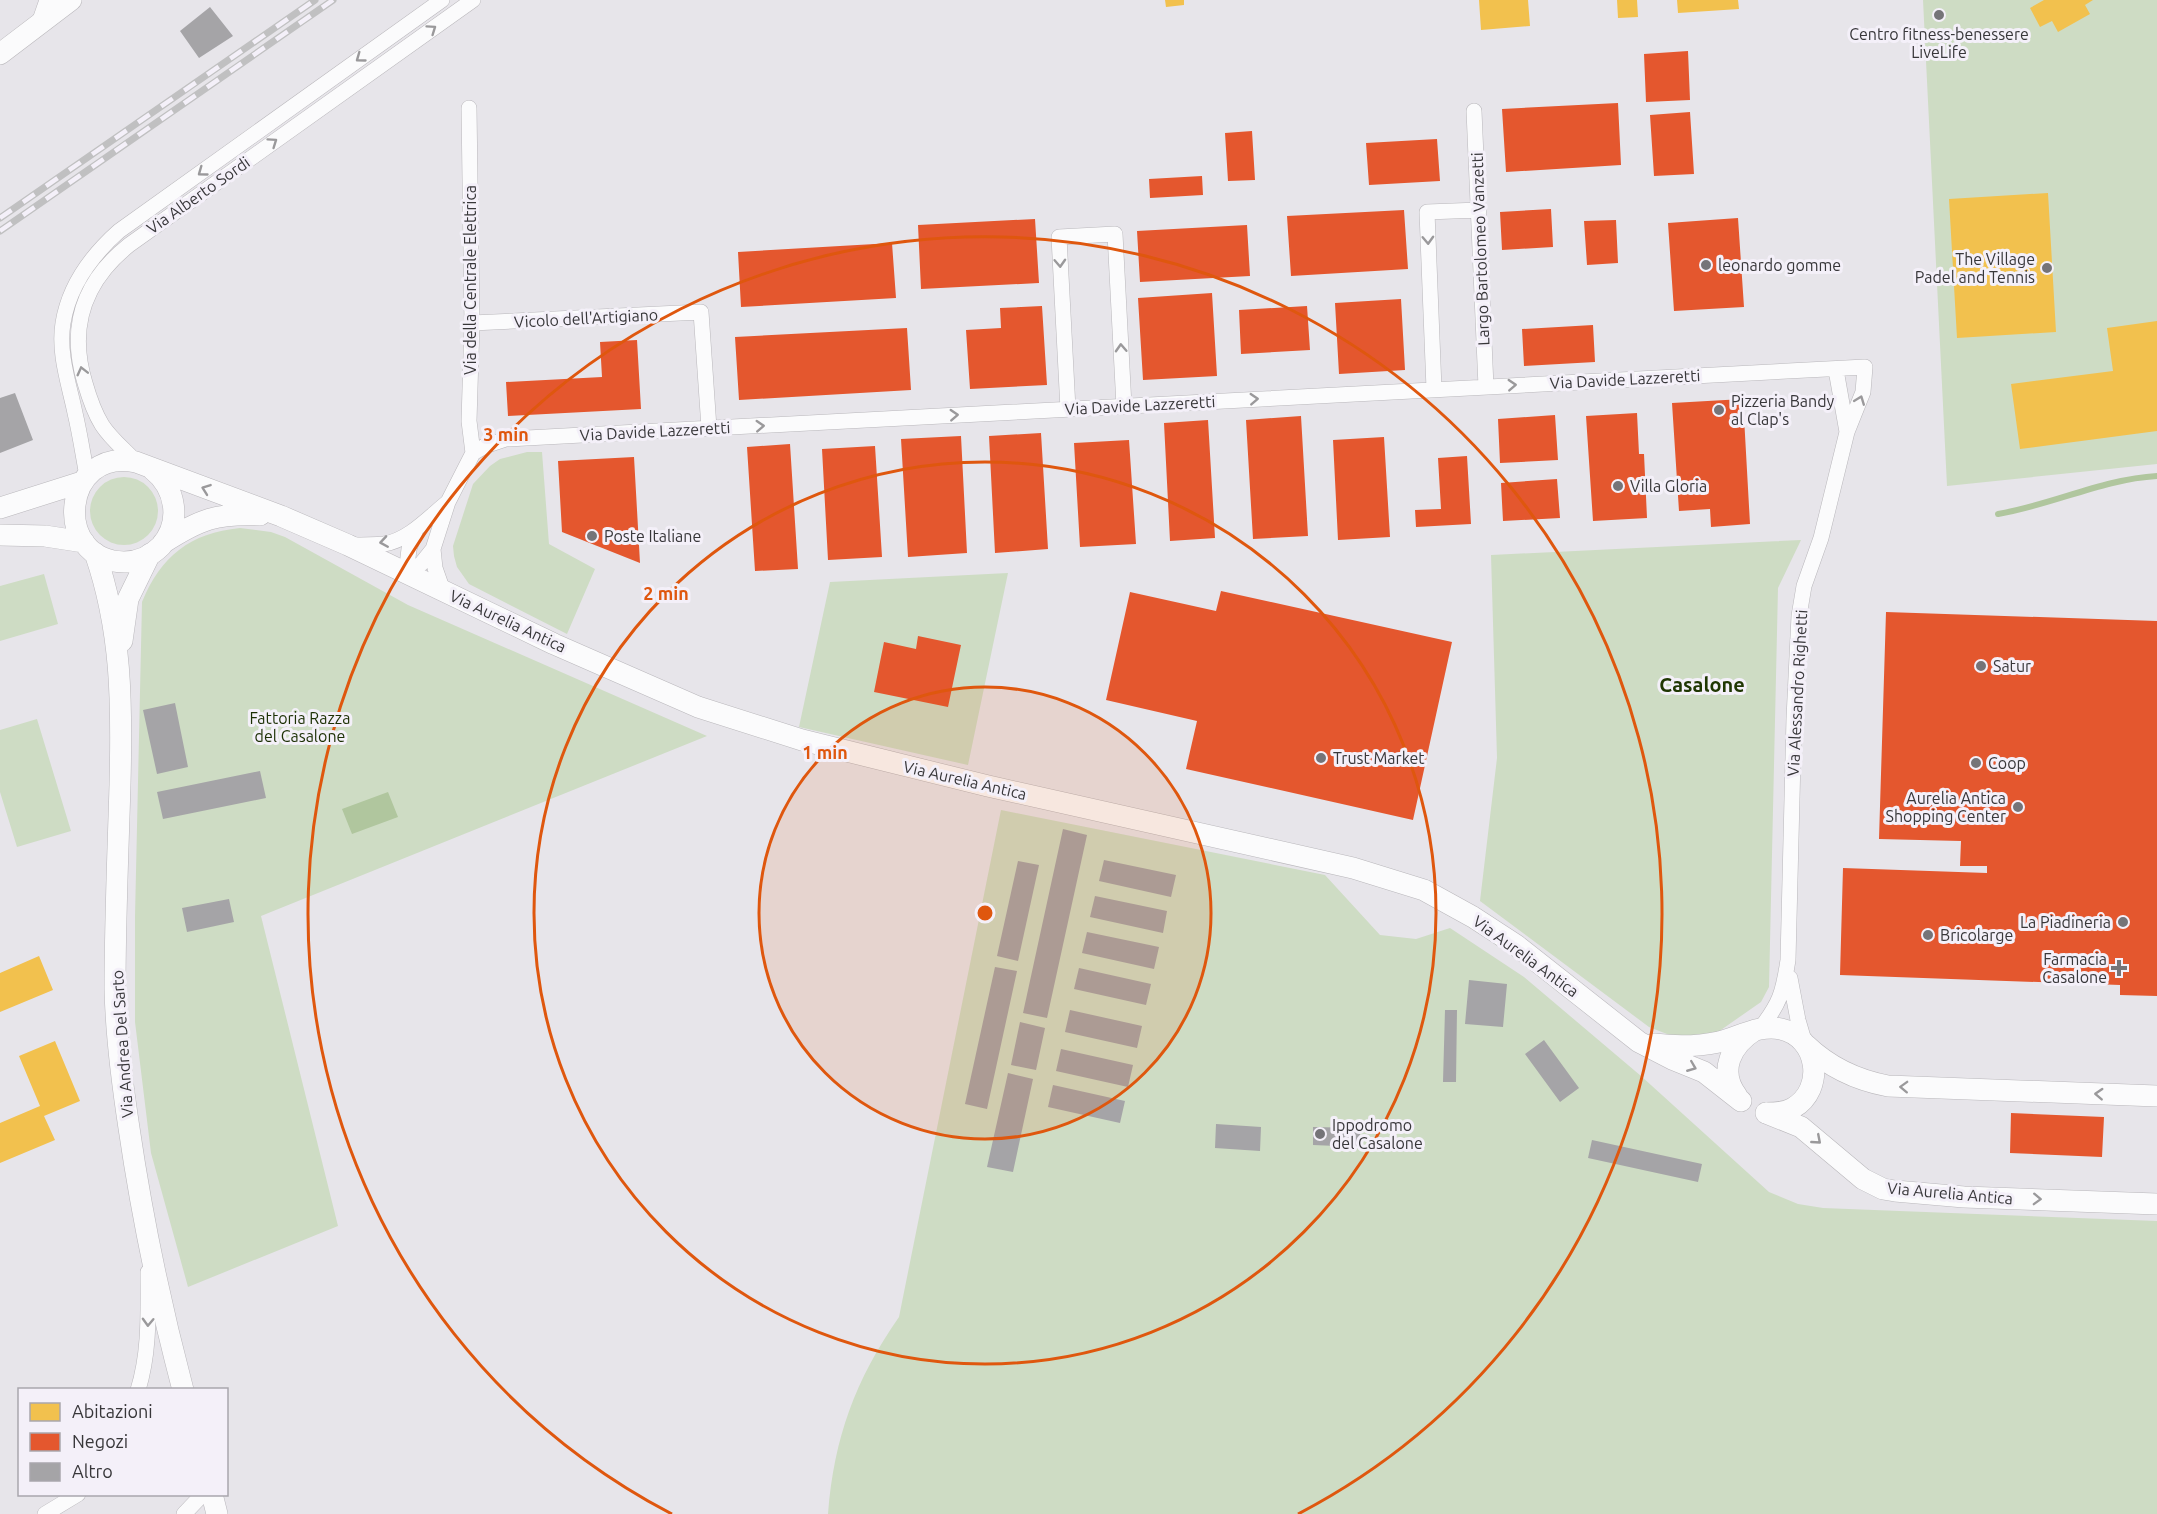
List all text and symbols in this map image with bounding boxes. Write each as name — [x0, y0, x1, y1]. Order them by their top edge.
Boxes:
marker: Centro fitness-benessere LiveLife — [1932, 8, 1946, 22]
one-way arrow — [426, 25, 437, 36]
place label: Centro fitness-benessere LiveLife — [1849, 25, 2029, 61]
one-way arrow — [356, 51, 367, 62]
one-way arrow — [267, 138, 278, 149]
street label: Largo Bartolomeo Vanzetti — [1468, 152, 1492, 346]
street label: Via Alberto Sordi — [143, 153, 253, 237]
one-way arrow — [197, 165, 208, 176]
street label: Via della Centrale Elettrica — [461, 185, 479, 375]
one-way arrow — [1422, 235, 1434, 244]
place label: The Village Padel and Tennis — [1915, 250, 2035, 286]
place label: leonardo gomme — [1718, 256, 1841, 274]
one-way arrow — [1054, 258, 1067, 267]
marker: leonardo gomme — [1699, 258, 1713, 272]
marker: The Village Padel and Tennis — [2040, 261, 2054, 275]
street label: Vicolo dell'Artigiano — [513, 305, 659, 331]
one-way arrow — [1115, 343, 1128, 352]
one-way arrow — [76, 366, 89, 376]
street label: Via Davide Lazzeretti — [1549, 366, 1701, 392]
one-way arrow — [1507, 379, 1516, 392]
street label: Via Davide Lazzeretti — [1064, 392, 1216, 418]
place label: Pizzeria Bandy al Clap's — [1731, 392, 1835, 428]
one-way arrow — [1250, 393, 1259, 406]
one-way arrow — [1852, 396, 1865, 406]
marker: Pizzeria Bandy al Clap's — [1712, 403, 1726, 417]
one-way arrow — [950, 409, 959, 422]
street label: Via Davide Lazzeretti — [579, 418, 731, 444]
one-way arrow — [755, 419, 764, 432]
text: 3 min — [483, 424, 529, 444]
place label: Villa Gloria — [1630, 477, 1707, 495]
marker: Villa Gloria — [1611, 479, 1625, 493]
one-way arrow — [201, 484, 212, 496]
place label: Poste Italiane — [604, 527, 701, 545]
marker: Poste Italiane — [585, 529, 599, 543]
one-way arrow — [379, 536, 388, 548]
text: 2 min — [643, 583, 689, 603]
street label: Via Aurelia Antica — [447, 586, 569, 656]
street label: Via Alessandro Righetti — [1784, 609, 1810, 777]
place label: Satur — [1993, 657, 2031, 675]
marker: Satur — [1974, 659, 1988, 673]
district label: Casalone — [1659, 673, 1745, 696]
park label: Fattoria Razza del Casalone — [250, 709, 350, 745]
text: 1 min — [802, 742, 848, 762]
place label: Trust Market — [1333, 749, 1425, 767]
marker: Trust Market — [1314, 751, 1328, 765]
place label: Coop — [1988, 754, 2026, 772]
marker: Coop — [1969, 756, 1983, 770]
street label: Via Aurelia Antica — [902, 757, 1028, 803]
place label: Aurelia Antica Shopping Center — [1886, 789, 2006, 825]
marker: Aurelia Antica Shopping Center — [2011, 800, 2025, 814]
centre of rings — [975, 903, 995, 923]
street label: Via Aurelia Antica — [1470, 912, 1582, 1000]
place label: La Piadineria — [2020, 913, 2111, 931]
marker: La Piadineria — [2116, 915, 2130, 929]
place label: Bricolarge — [1940, 926, 2013, 944]
marker: Bricolarge — [1921, 928, 1935, 942]
place label: Farmacia Casalone — [2042, 950, 2107, 986]
marker: Farmacia Casalone — [2112, 961, 2126, 975]
street label: Via Andrea Del Sarto — [108, 969, 136, 1119]
one-way arrow — [1686, 1060, 1697, 1072]
one-way arrow — [1899, 1080, 1908, 1093]
one-way arrow — [2094, 1087, 2103, 1100]
place label: Ippodromo del Casalone — [1332, 1116, 1423, 1152]
marker: Ippodromo del Casalone — [1313, 1127, 1327, 1141]
one-way arrow — [1810, 1133, 1821, 1144]
street label: Via Aurelia Antica — [1886, 1179, 2014, 1207]
one-way arrow — [2032, 1193, 2041, 1206]
one-way arrow — [142, 1317, 154, 1326]
legend — [18, 1388, 228, 1496]
text: Abitazioni — [72, 1401, 153, 1421]
text: Negozi — [72, 1431, 128, 1451]
text: Altro — [72, 1461, 113, 1481]

